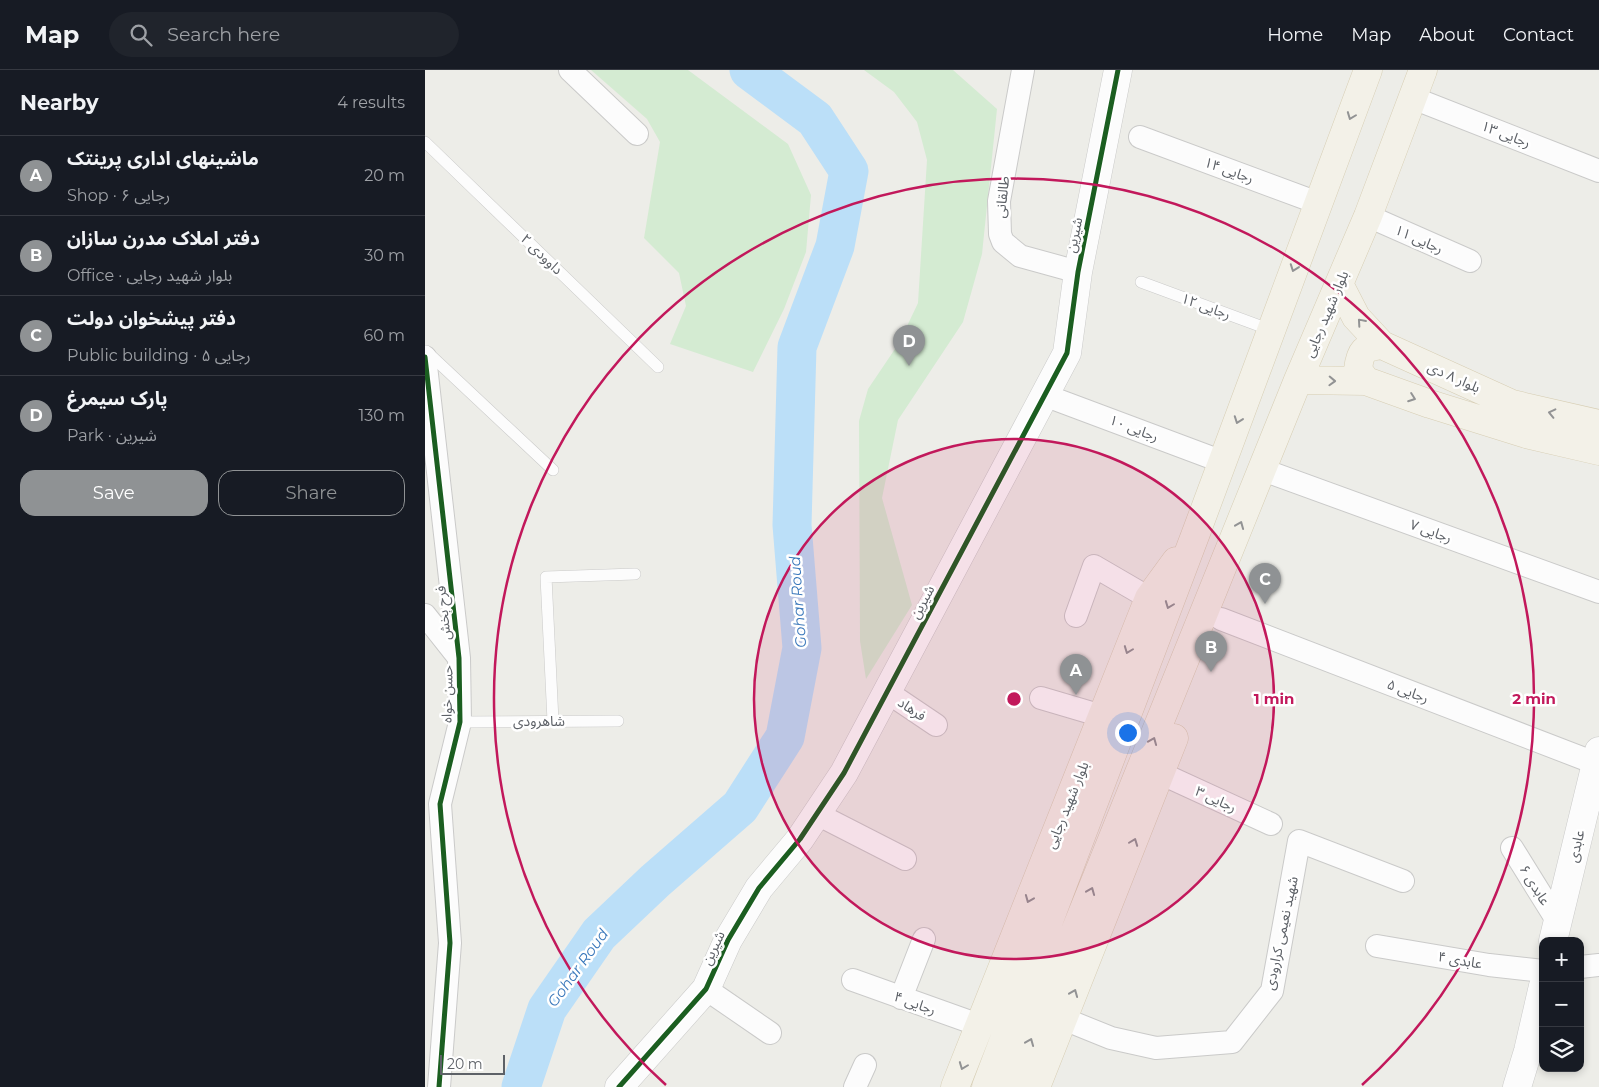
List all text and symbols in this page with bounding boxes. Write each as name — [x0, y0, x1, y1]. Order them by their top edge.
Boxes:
search box — [109, 12, 459, 57]
text: Map — [25, 20, 79, 49]
icon: search — [127, 21, 155, 49]
text: Search here — [167, 23, 280, 46]
text: Home — [1267, 24, 1323, 46]
text: Map — [1351, 24, 1391, 46]
text: About — [1419, 24, 1475, 46]
text: Contact — [1503, 24, 1574, 46]
text: Nearby — [20, 90, 99, 115]
text: 4 results — [337, 93, 405, 112]
one-way arrow — [1347, 111, 1357, 119]
street label: رجایی ۱۳ — [1479, 116, 1533, 152]
text: ماشینهای اداری پرینتک — [67, 147, 259, 170]
street label: رجایی ۱۴ — [1202, 153, 1256, 187]
text: A — [30, 166, 42, 185]
text: 20 m — [364, 166, 405, 185]
street label: طالقانی — [991, 175, 1013, 219]
text: Shop · رجایی ۶ — [67, 186, 170, 205]
street label: شیرین — [1061, 216, 1087, 254]
street label: رجایی ۱۱ — [1392, 220, 1446, 258]
text: دفتر املاک مدرن سازان — [67, 227, 260, 250]
street label: داوودی ۲ — [517, 230, 567, 279]
text: B — [30, 246, 42, 265]
text: 30 m — [364, 246, 405, 265]
one-way arrow — [1290, 263, 1300, 272]
text: Office · بلوار شهید رجایی — [67, 266, 232, 285]
street label: بلوار شهید رجایی — [1300, 268, 1352, 360]
street label: رجایی ۱۲ — [1179, 289, 1233, 323]
text: دفتر پیشخوان دولت — [67, 307, 236, 330]
one-way arrow — [1357, 318, 1366, 327]
pin: D — [893, 325, 925, 366]
text: C — [30, 326, 42, 345]
text: 60 m — [363, 326, 405, 345]
text: Public building · رجایی ۵ — [67, 346, 251, 365]
street label: بلوار ۸ دی — [1425, 357, 1483, 397]
one-way arrow — [1328, 376, 1336, 386]
text: پارک سیمرغ — [67, 387, 168, 410]
one-way arrow — [1407, 392, 1415, 402]
text: D — [29, 406, 43, 425]
text: 130 m — [358, 406, 405, 425]
one-way arrow — [1547, 408, 1556, 419]
street label: رجایی ۱۰ — [1107, 410, 1161, 446]
one-way arrow — [1234, 416, 1244, 424]
text: Park · شیرین — [67, 426, 157, 445]
button: Save — [20, 470, 208, 516]
button: Share — [218, 470, 405, 516]
street label: رجایی ۷ — [1408, 515, 1454, 547]
one-way arrow — [1235, 522, 1245, 530]
water label: Gohar Roud — [785, 555, 810, 648]
pin: C — [1249, 563, 1281, 604]
street label: شیرین — [906, 582, 938, 622]
street label: فرح بخش — [431, 585, 457, 641]
one-way arrow — [1165, 601, 1175, 609]
pin: B — [1195, 631, 1227, 672]
one-way arrow — [1124, 645, 1134, 654]
pin: A — [1060, 654, 1092, 695]
street label: حسن خواه — [437, 665, 457, 723]
street label: رجایی ۵ — [1385, 675, 1431, 707]
text: 1 min — [1254, 689, 1294, 708]
text: 2 min — [1512, 689, 1556, 708]
centre of rings — [1005, 690, 1023, 708]
street label: فرهاد — [895, 693, 929, 725]
street label: شاهرودی — [513, 712, 565, 730]
your location — [1115, 720, 1141, 746]
one-way arrow — [1146, 737, 1157, 746]
street label: بلوار شهید رجایی — [1041, 759, 1093, 851]
street label: رجایی ۳ — [1193, 782, 1239, 816]
street label: عابدی — [1564, 828, 1588, 864]
one-way arrow — [1127, 838, 1138, 847]
street label: عابدی ۶ — [1516, 861, 1554, 909]
street label: شهید نعیمی کرارودی — [1260, 874, 1302, 991]
one-way arrow — [1085, 887, 1096, 896]
one-way arrow — [1025, 894, 1035, 903]
water label: Gohar Roud — [543, 924, 613, 1010]
street label: شیرین — [697, 928, 729, 968]
map controls — [1539, 937, 1584, 1072]
button: + — [1539, 937, 1584, 982]
street label: عابدی ۴ — [1436, 947, 1484, 973]
button: − — [1539, 982, 1584, 1027]
street label: رجایی ۴ — [892, 987, 938, 1019]
one-way arrow — [1068, 989, 1078, 998]
button: layers — [1539, 1027, 1584, 1072]
one-way arrow — [1024, 1038, 1035, 1047]
scale bar — [440, 1052, 505, 1075]
text: 20 m — [447, 1055, 483, 1073]
one-way arrow — [959, 1061, 969, 1070]

